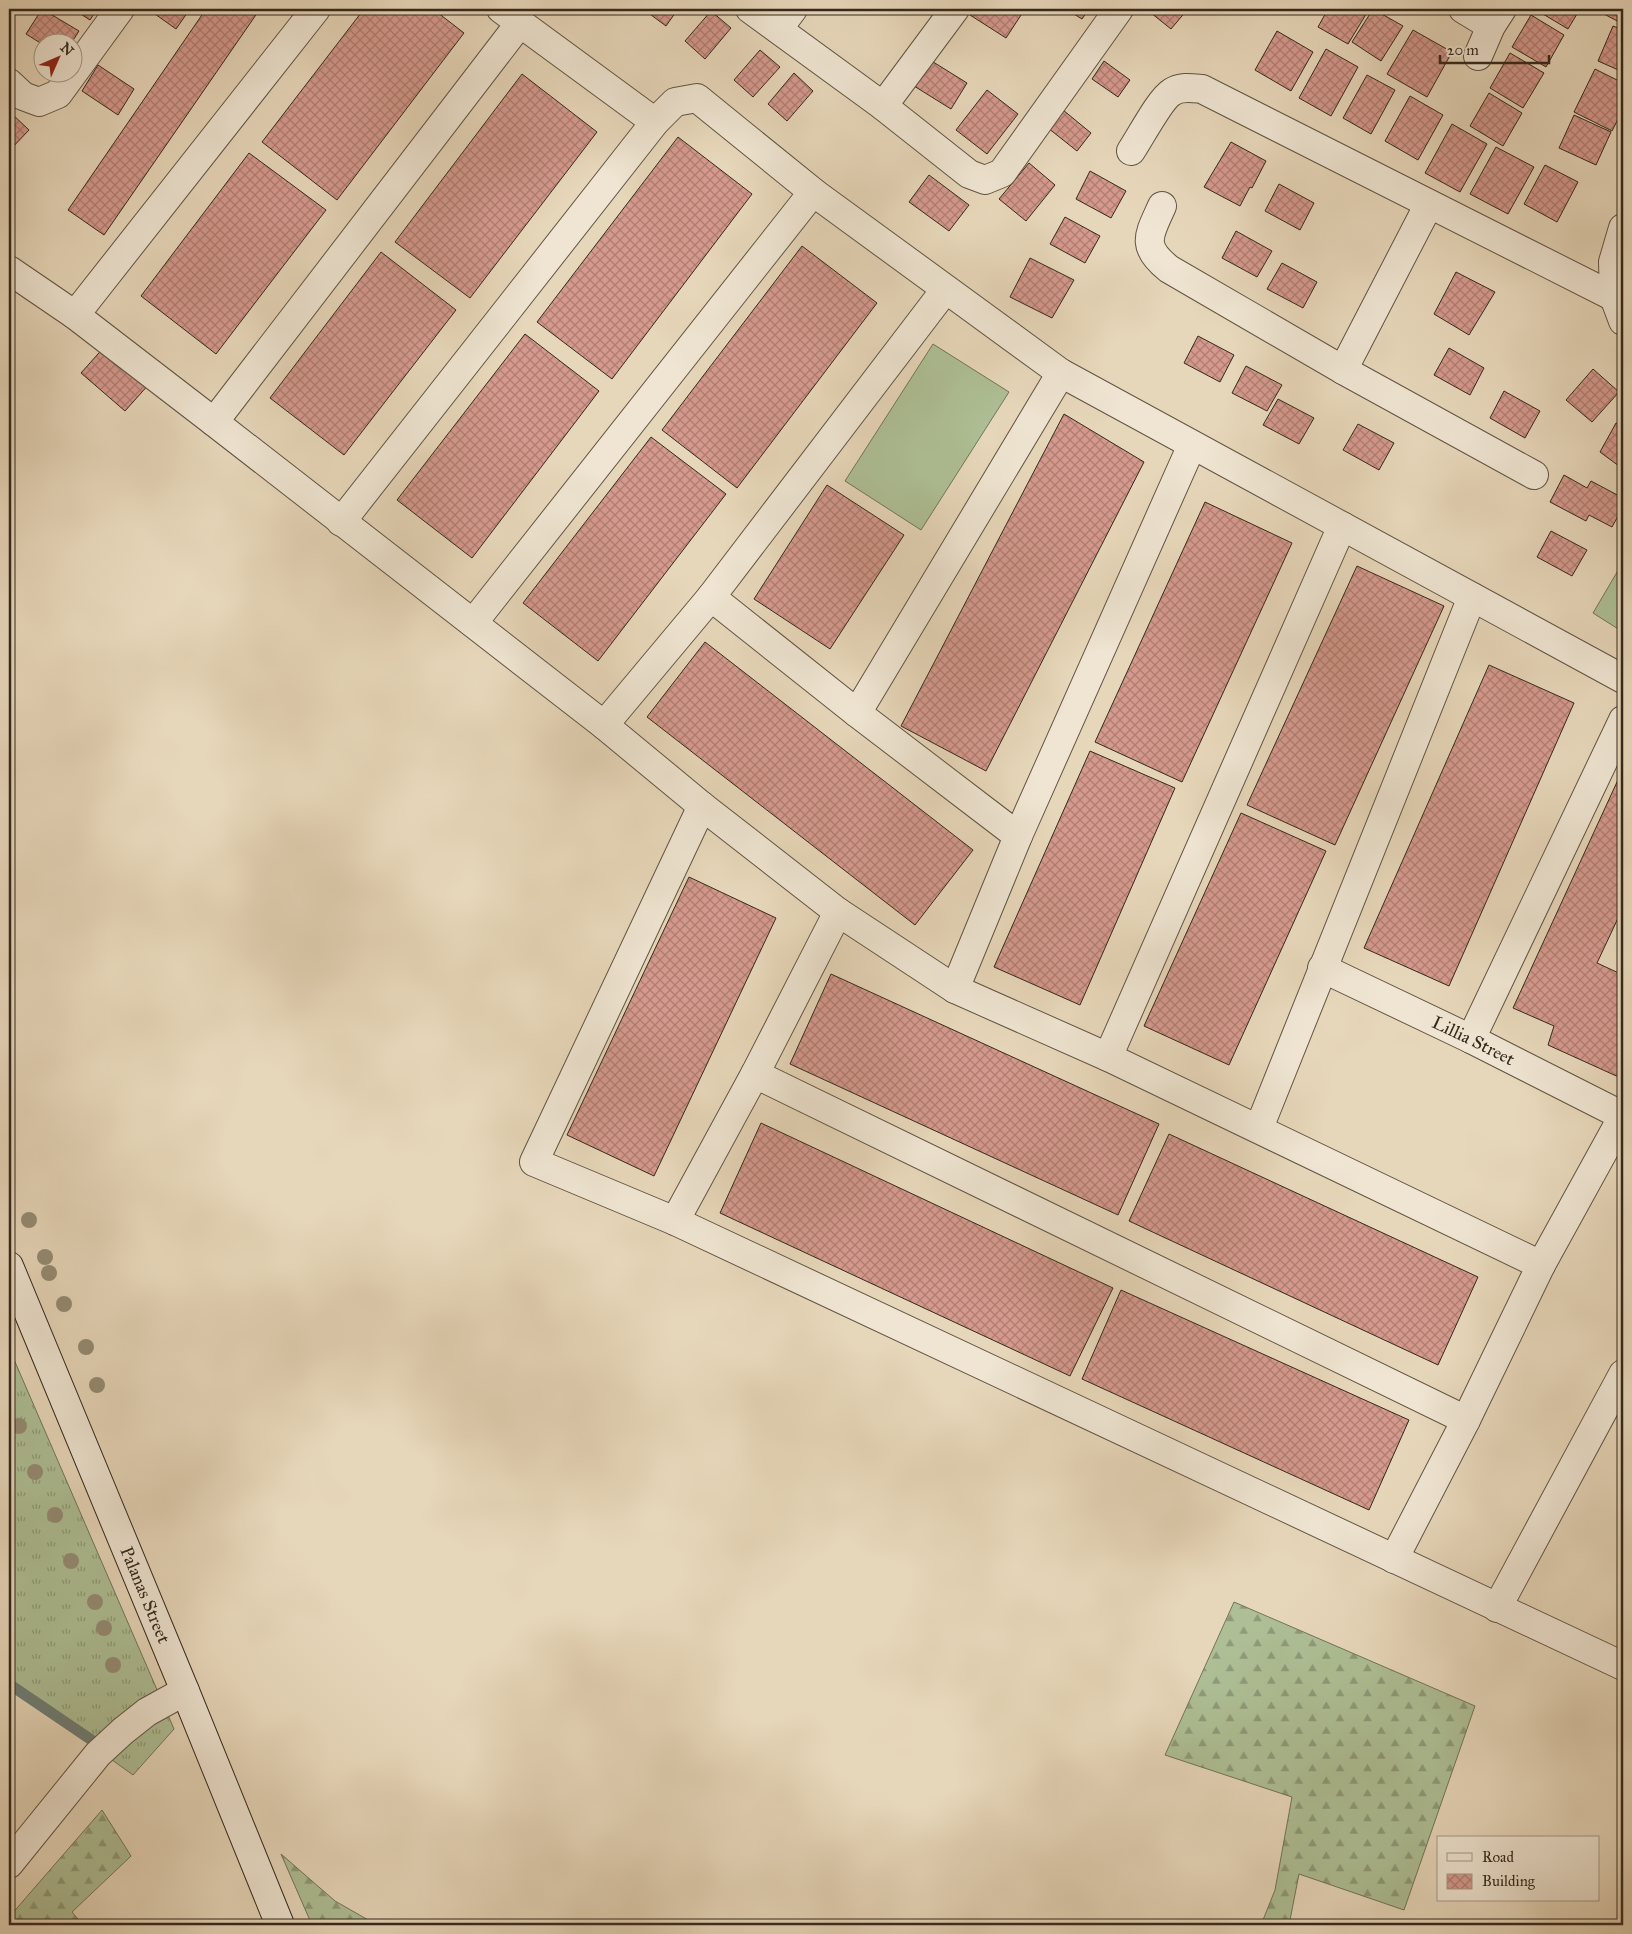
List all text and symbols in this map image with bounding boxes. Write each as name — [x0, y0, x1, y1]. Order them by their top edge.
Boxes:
north arrow — [32, 32, 82, 82]
scale bar — [1440, 32, 1548, 64]
text: N — [57, 39, 77, 59]
text: 20 m — [1447, 41, 1479, 59]
street label: Lillia Street — [1429, 1011, 1519, 1071]
street label: Palanas Street — [115, 1543, 175, 1647]
legend — [1437, 1836, 1600, 1902]
text: Road — [1482, 1848, 1514, 1866]
text: Building — [1482, 1872, 1536, 1890]

